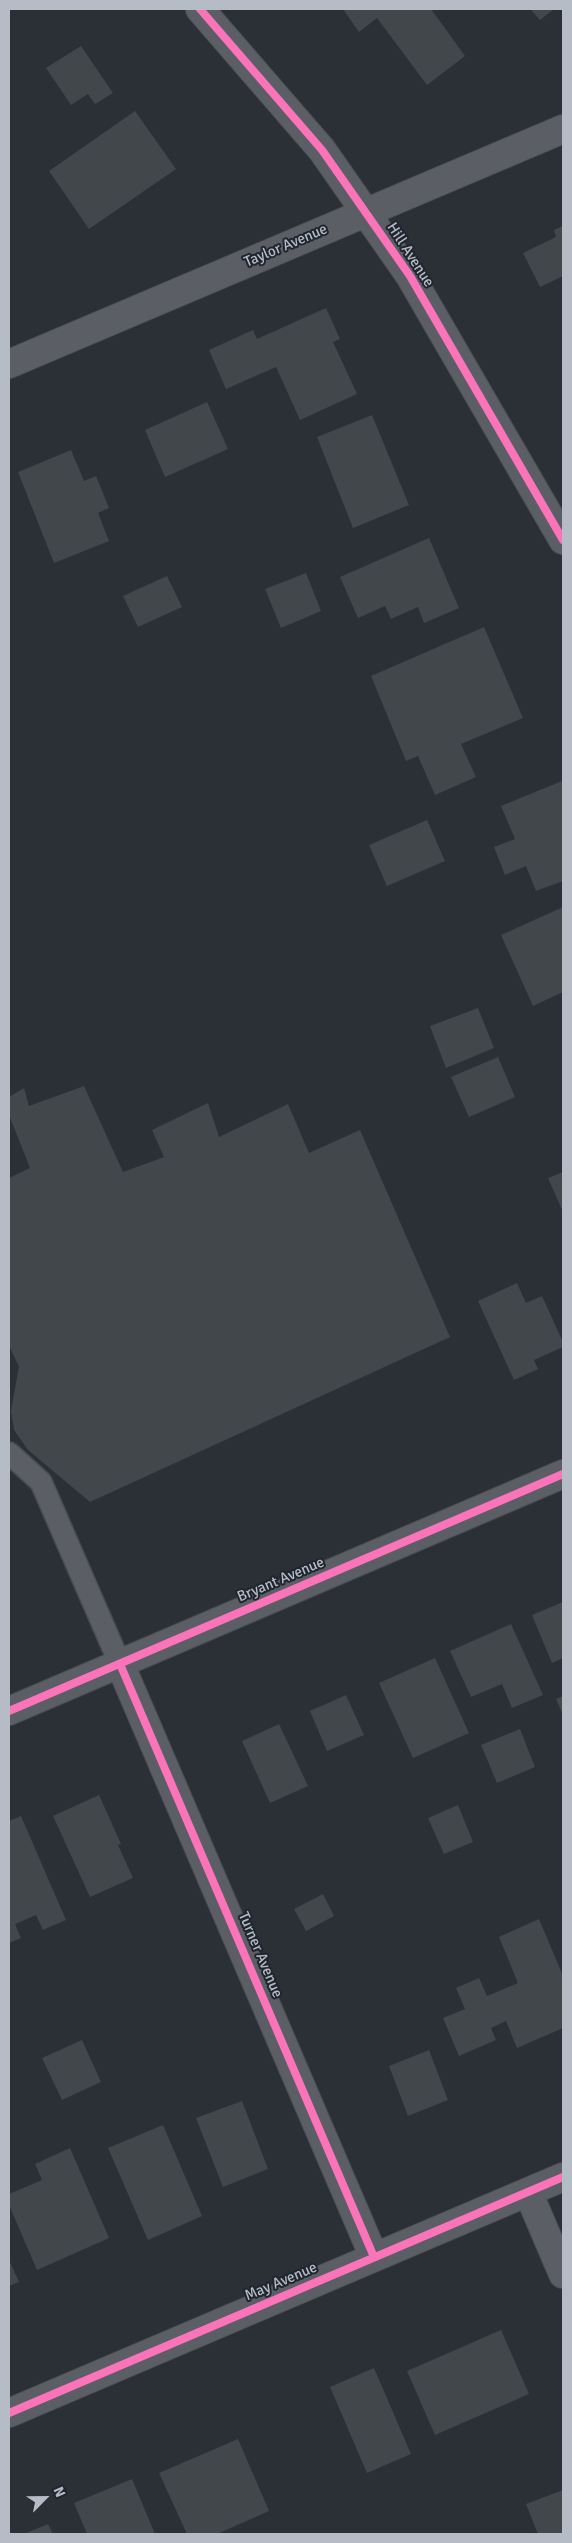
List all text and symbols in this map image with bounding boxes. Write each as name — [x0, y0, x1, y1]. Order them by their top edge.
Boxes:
street label: Hill Avenue — [383, 219, 437, 291]
street label: Taylor Avenue — [242, 220, 330, 272]
street label: Bryant Avenue — [235, 1554, 327, 1606]
street label: Turner Avenue — [234, 1909, 286, 2001]
street label: May Avenue — [242, 2259, 320, 2305]
north arrow — [20, 2473, 70, 2523]
text: N — [50, 2484, 69, 2500]

